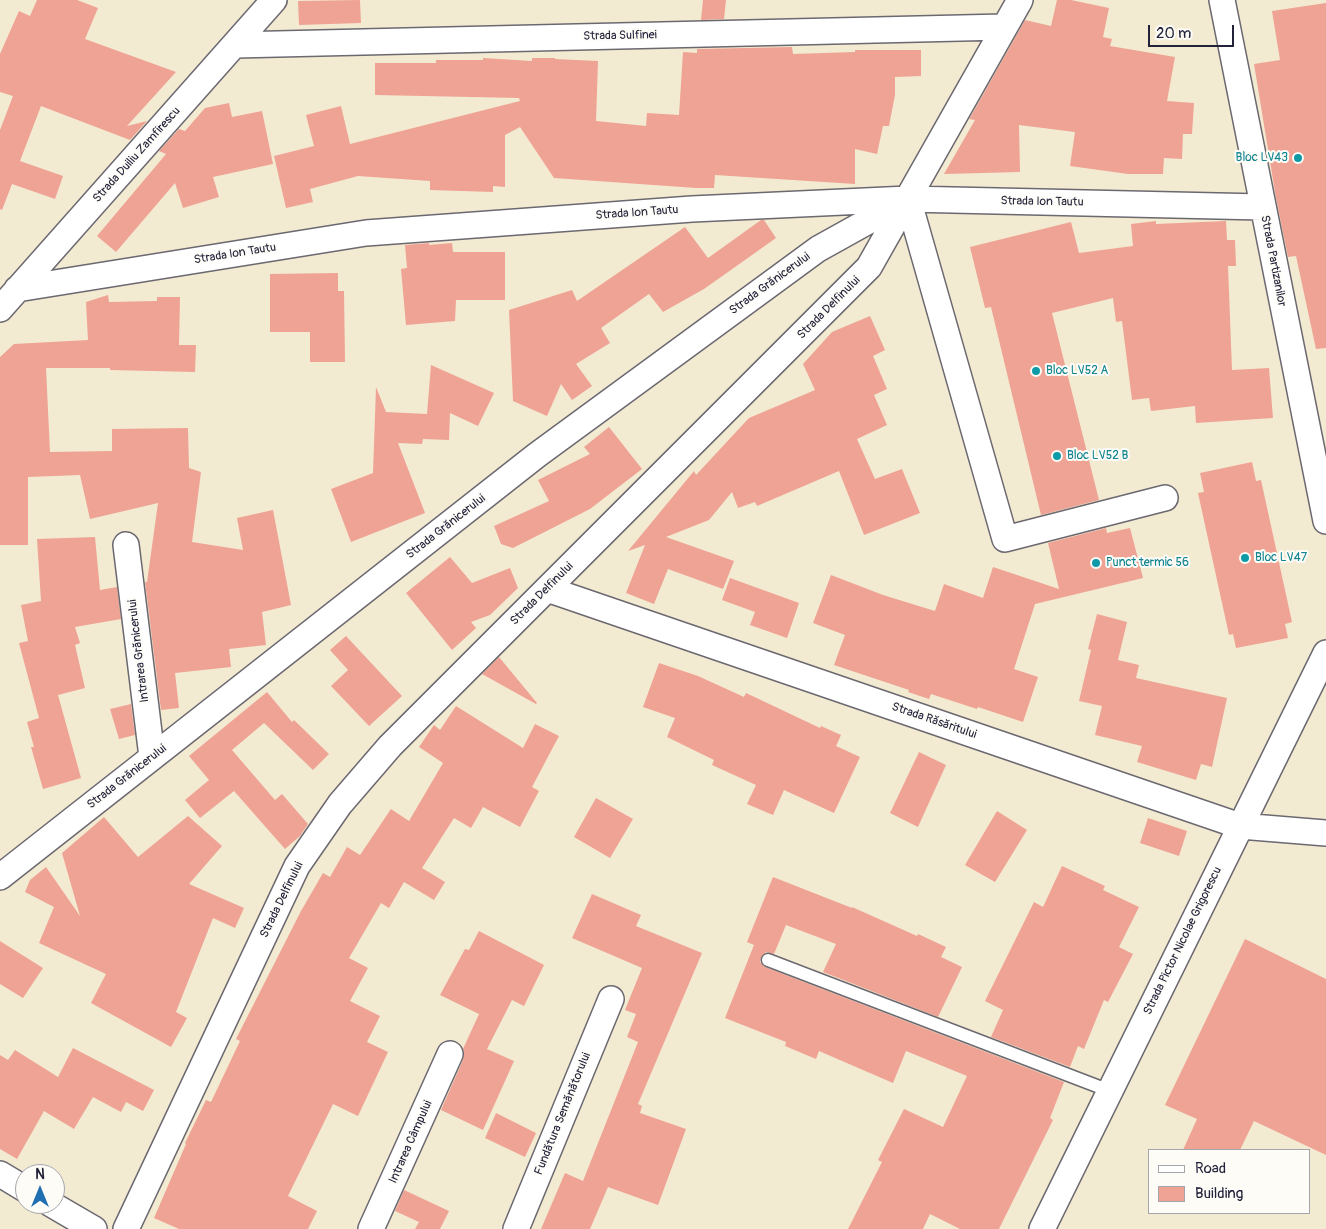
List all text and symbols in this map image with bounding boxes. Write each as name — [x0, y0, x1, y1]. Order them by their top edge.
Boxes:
scale bar — [1151, 15, 1237, 47]
text: 20 m — [1156, 24, 1191, 43]
street label: Strada Sulfinei — [583, 28, 657, 44]
street label: Strada Duiliu Zamfirescu — [90, 104, 184, 206]
place label: Bloc LV43 — [1236, 151, 1288, 165]
marker: Bloc LV43 — [1292, 152, 1304, 164]
street label: Strada Ion Tautu — [1000, 194, 1084, 210]
street label: Strada Ion Tautu — [595, 203, 679, 223]
street label: Strada Partizanilor — [1257, 214, 1289, 308]
street label: Strada Ion Tautu — [193, 240, 277, 268]
street label: Strada Grănicerului — [727, 250, 813, 318]
street label: Strada Delfinului — [795, 274, 863, 342]
place label: Bloc LV52 A — [1046, 364, 1108, 378]
marker: Bloc LV52 A — [1030, 365, 1042, 377]
place label: Bloc LV52 B — [1067, 449, 1128, 463]
marker: Bloc LV52 B — [1051, 450, 1063, 462]
street label: Strada Grănicerului — [404, 492, 488, 562]
place label: Bloc LV47 — [1255, 551, 1307, 565]
marker: Bloc LV47 — [1239, 552, 1251, 564]
place label: Punct termic 56 — [1106, 556, 1189, 570]
marker: Punct termic 56 — [1090, 557, 1102, 569]
street label: Strada Delfinului — [508, 560, 576, 628]
street label: Intrarea Grănicerului — [126, 599, 152, 703]
street label: Strada Răsăritului — [890, 700, 978, 742]
street label: Strada Grănicerului — [85, 742, 169, 812]
street label: Strada Delfinului — [257, 860, 307, 940]
street label: Strada Pictor Nicolae Grigorescu — [1141, 865, 1225, 1017]
street label: Fundătura Semănătorului — [532, 1051, 594, 1177]
street label: Intrarea Câmpului — [386, 1098, 436, 1186]
legend — [1148, 1149, 1311, 1214]
text: Road — [1195, 1159, 1226, 1178]
north arrow — [15, 1164, 65, 1214]
text: N — [35, 1166, 45, 1183]
text: Building — [1195, 1184, 1243, 1203]

